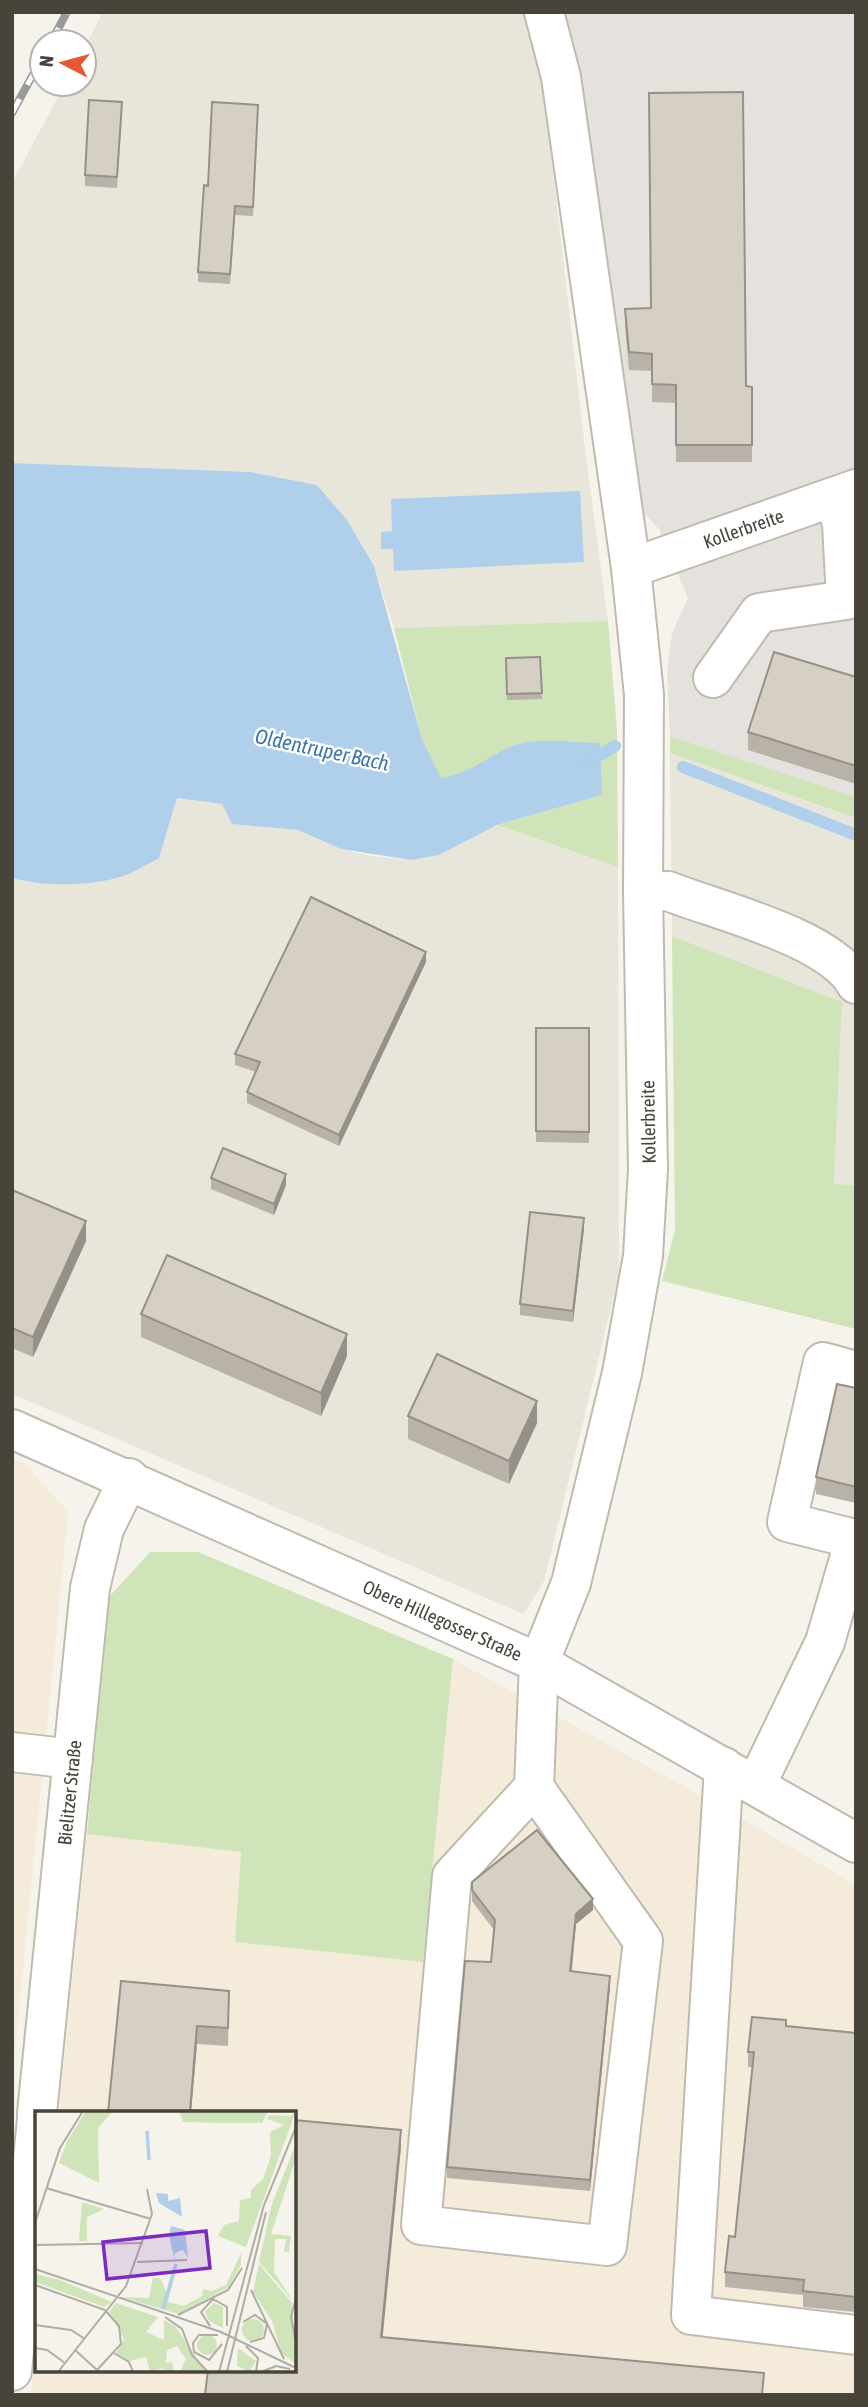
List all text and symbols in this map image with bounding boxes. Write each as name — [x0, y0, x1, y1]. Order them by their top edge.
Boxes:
north arrow — [28, 28, 98, 98]
text: N — [35, 54, 58, 68]
street label: Kollerbreite — [700, 504, 786, 553]
water label: Oldentruper Bach — [253, 723, 391, 775]
street label: Kollerbreite — [636, 1080, 660, 1164]
street label: Obere Hillegosser Straße — [360, 1575, 525, 1665]
street label: Bielitzer Straße — [53, 1739, 86, 1846]
inset map — [35, 2111, 296, 2372]

